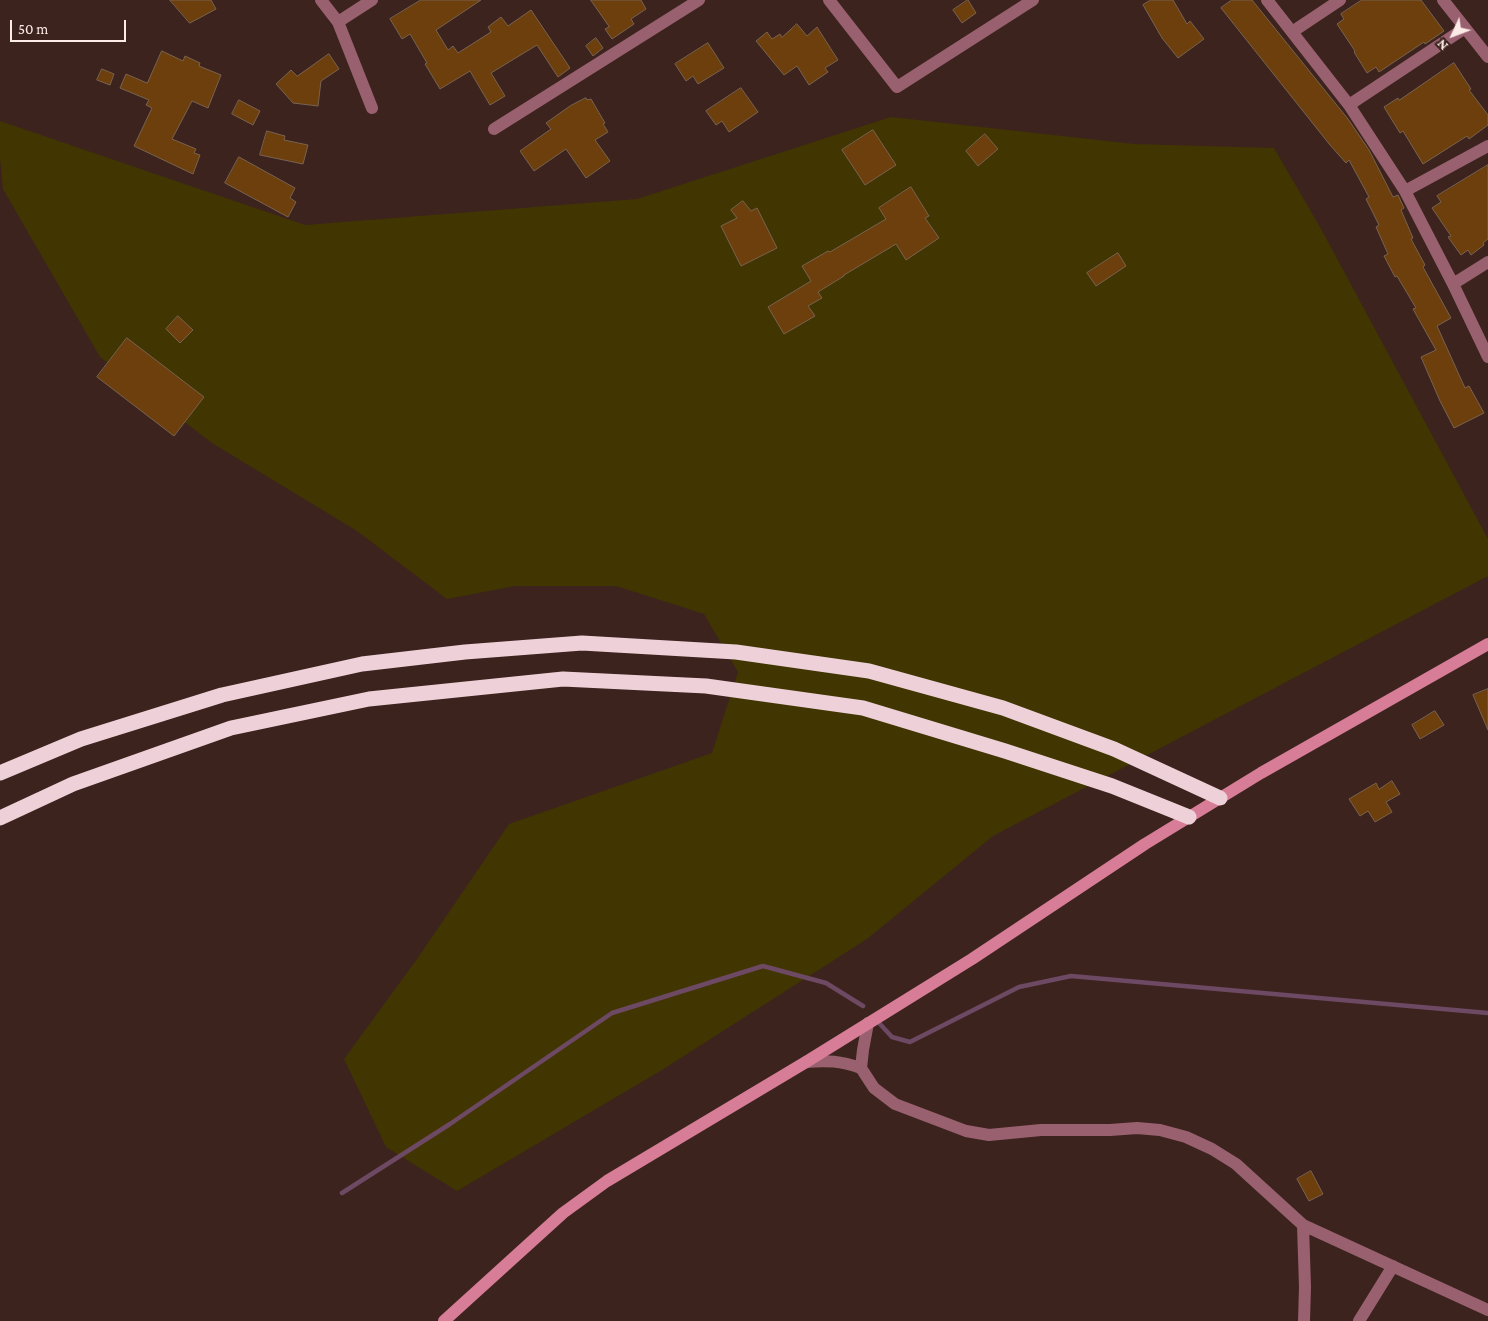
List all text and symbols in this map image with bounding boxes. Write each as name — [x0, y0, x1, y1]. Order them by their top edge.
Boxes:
scale bar — [12, 10, 129, 42]
north arrow — [1428, 10, 1478, 60]
text: 50 m — [18, 21, 48, 37]
text: N — [1433, 36, 1451, 54]

